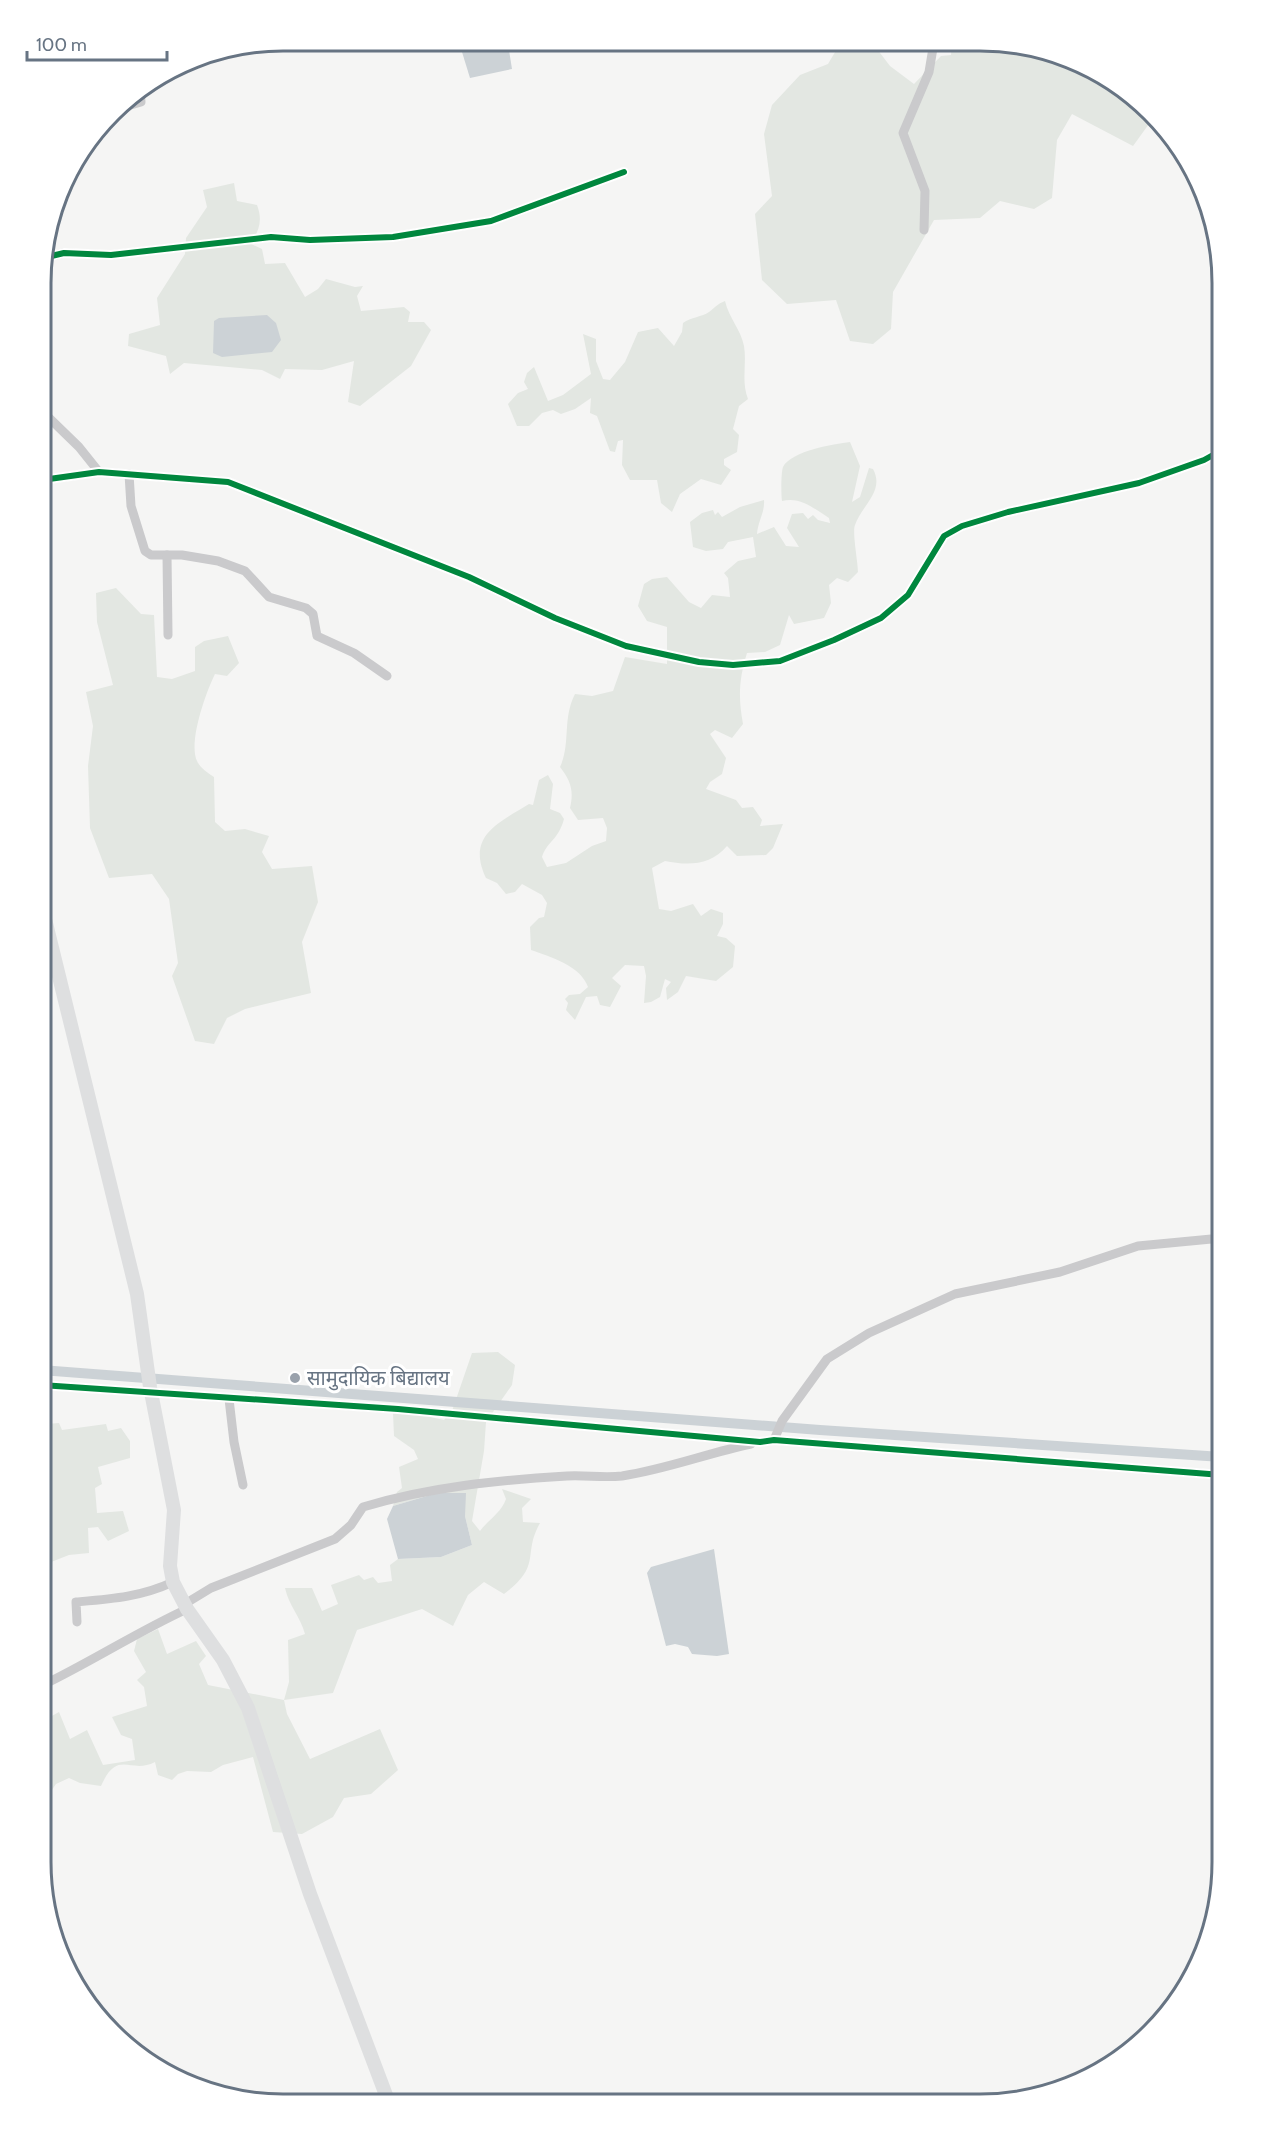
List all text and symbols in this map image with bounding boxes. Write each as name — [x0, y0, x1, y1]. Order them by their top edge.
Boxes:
scale bar — [27, 24, 166, 62]
text: 100 m — [36, 34, 87, 56]
place label: सामुदायिक बिद्यालय — [307, 1366, 450, 1391]
marker: सामुदायिक बिद्यालय — [288, 1371, 302, 1385]

